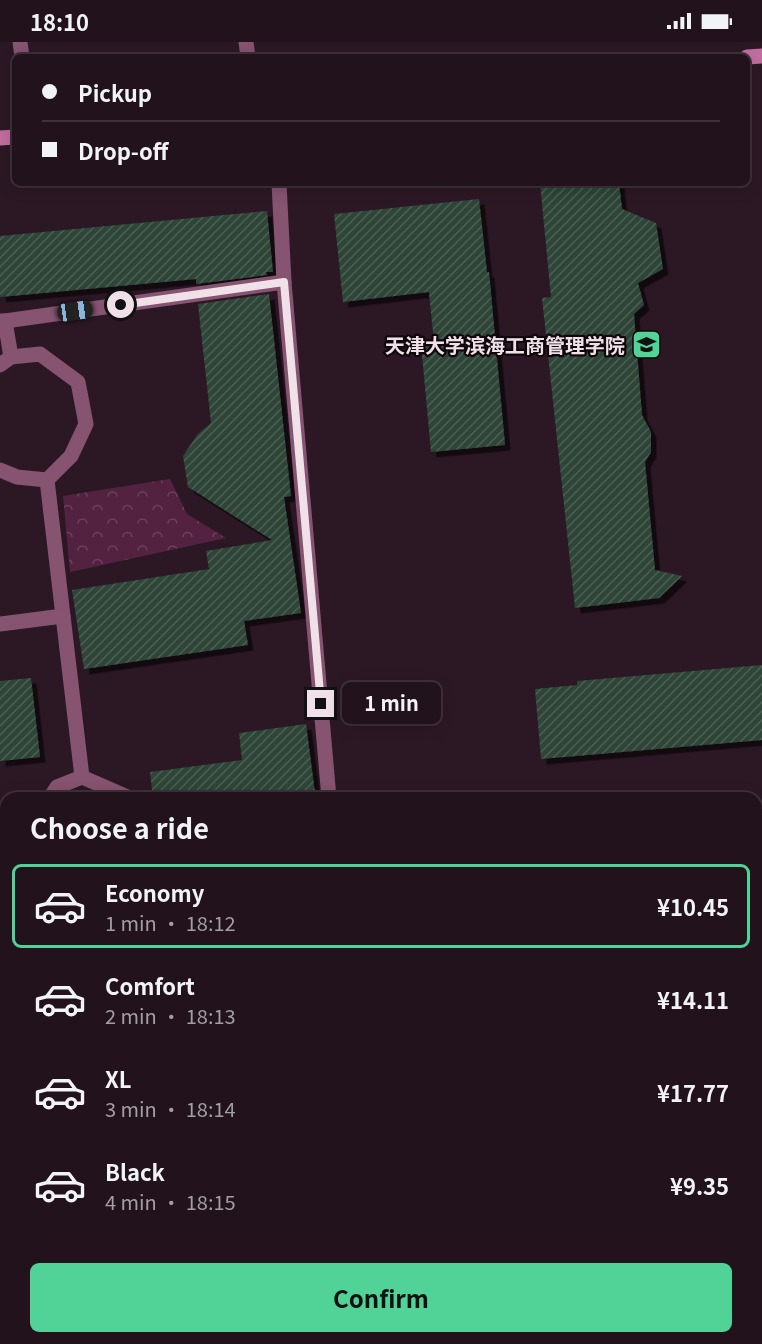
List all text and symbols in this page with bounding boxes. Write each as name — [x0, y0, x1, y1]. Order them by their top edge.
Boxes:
text: 18:10 — [30, 5, 89, 37]
text: Pickup — [78, 76, 152, 108]
text: Drop-off — [78, 134, 168, 166]
route start — [107, 291, 134, 318]
car — [56, 300, 94, 322]
school or university icon: 天津大学滨海工商管理学院 — [630, 328, 662, 360]
place label: 天津大学滨海工商管理学院 — [385, 330, 625, 359]
callout: 1 min — [342, 683, 441, 725]
text: 1 min — [364, 688, 419, 717]
route end — [307, 690, 334, 717]
text: Choose a ride — [30, 808, 209, 847]
text: Economy — [105, 876, 204, 908]
icon: car — [33, 879, 87, 933]
text: ¥10.45 — [657, 890, 729, 922]
text: 1 min · 18:12 — [105, 908, 236, 937]
text: Comfort — [105, 969, 195, 1001]
icon: car — [33, 972, 87, 1026]
text: ¥14.11 — [657, 983, 729, 1015]
text: 2 min · 18:13 — [105, 1001, 236, 1030]
text: XL — [105, 1062, 132, 1094]
icon: car — [33, 1065, 87, 1119]
text: ¥17.77 — [657, 1076, 729, 1108]
text: 3 min · 18:14 — [105, 1094, 236, 1123]
text: Black — [105, 1155, 165, 1187]
icon: car — [33, 1158, 87, 1212]
text: ¥9.35 — [670, 1169, 729, 1201]
text: 4 min · 18:15 — [105, 1187, 236, 1216]
button: Confirm — [30, 1263, 732, 1332]

